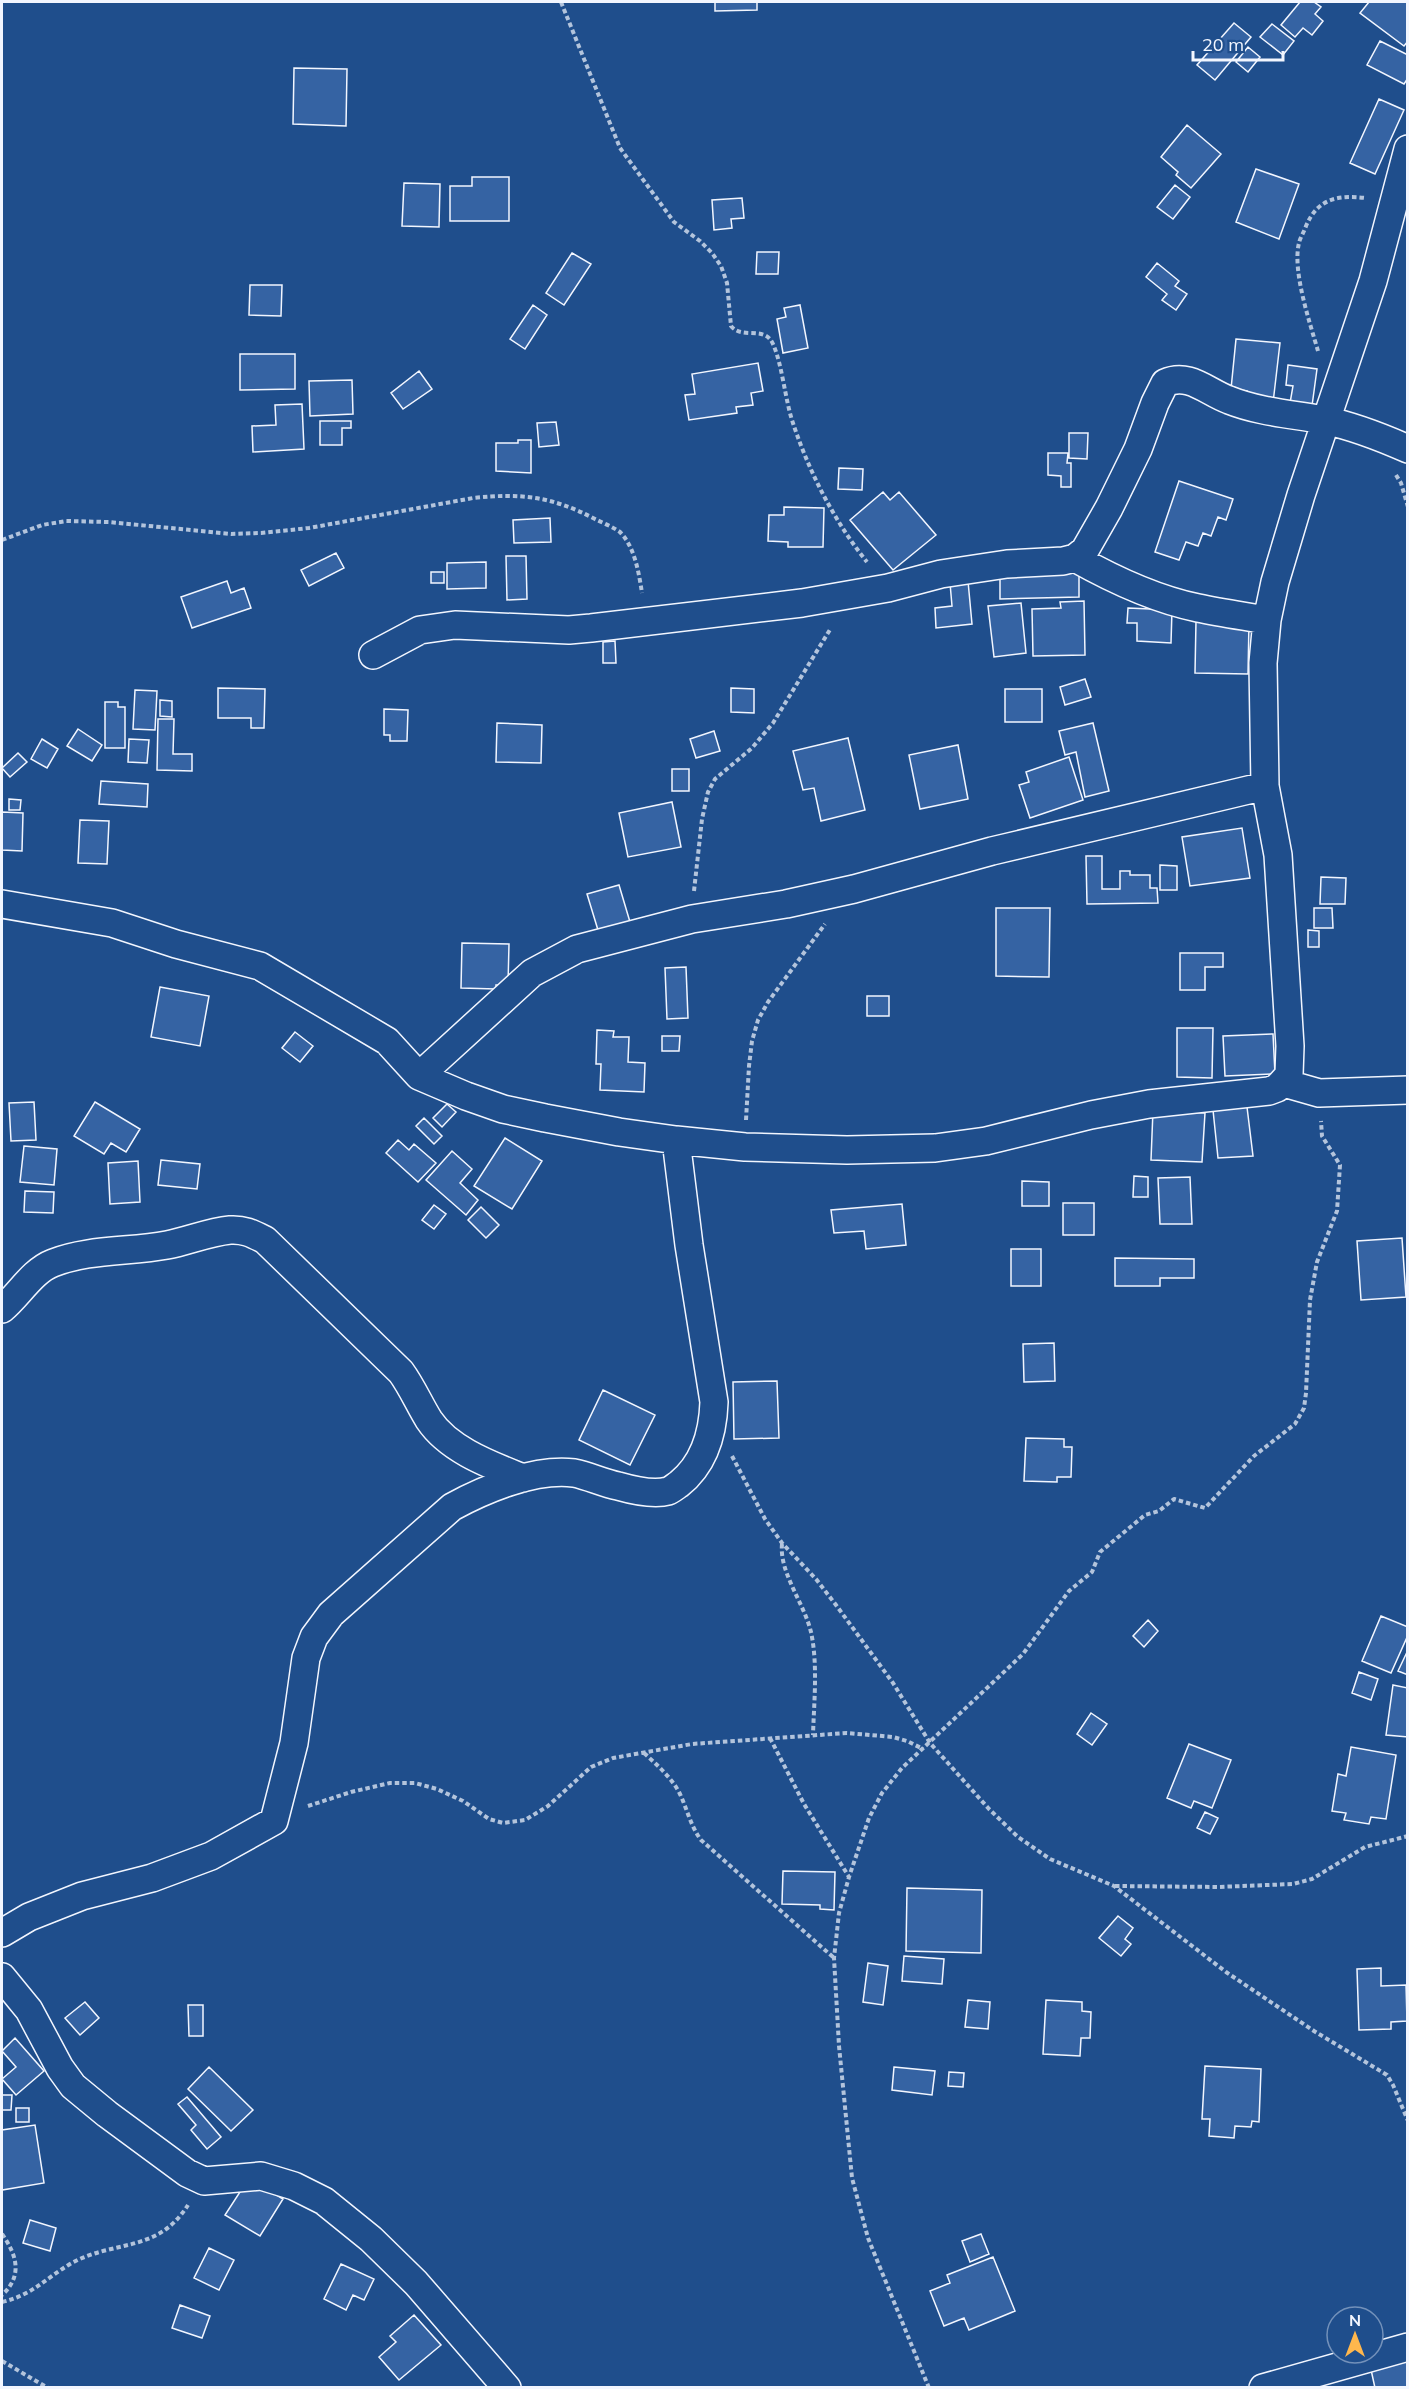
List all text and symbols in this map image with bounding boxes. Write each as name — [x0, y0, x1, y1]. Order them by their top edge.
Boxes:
scale bar — [1193, 24, 1283, 62]
text: 20 m — [1202, 33, 1244, 56]
north arrow — [1325, 2305, 1385, 2365]
text: N — [1349, 2310, 1361, 2330]

